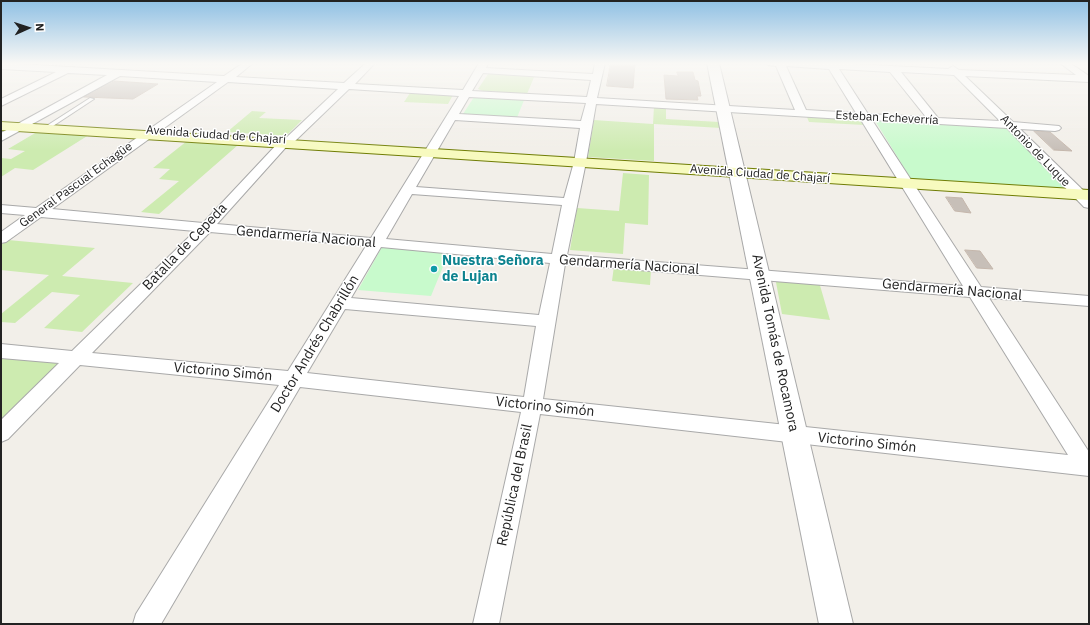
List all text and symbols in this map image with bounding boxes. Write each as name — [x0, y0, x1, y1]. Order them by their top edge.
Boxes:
north arrow — [8, 8, 48, 48]
text: N — [33, 23, 47, 32]
street label: Esteban Echeverría — [835, 108, 939, 128]
street label: Antonio de Luque — [997, 112, 1073, 190]
street label: Avenida Ciudad de Chajarí — [146, 123, 286, 147]
street label: General Pascual Echagüe — [17, 139, 135, 231]
street label: Avenida Ciudad de Chajarí — [690, 162, 830, 186]
street label: Batalla de Cepeda — [139, 200, 231, 294]
street label: Gendarmería Nacional — [235, 223, 377, 251]
street label: Gendarmería Nacional — [558, 252, 700, 278]
place label: Nuestra Señora de Lujan — [442, 253, 544, 286]
street label: Avenida Tomás de Rocamora — [748, 253, 802, 433]
marker: Nuestra Señora de Lujan — [429, 264, 439, 274]
street label: Doctor Andrés Chabrillón — [267, 272, 363, 416]
street label: Gendarmería Nacional — [881, 276, 1023, 304]
street label: Victorino Simón — [173, 359, 273, 385]
street label: Victorino Simón — [495, 393, 595, 421]
street label: República del Brasil — [494, 422, 536, 548]
street label: Victorino Simón — [817, 429, 917, 457]

